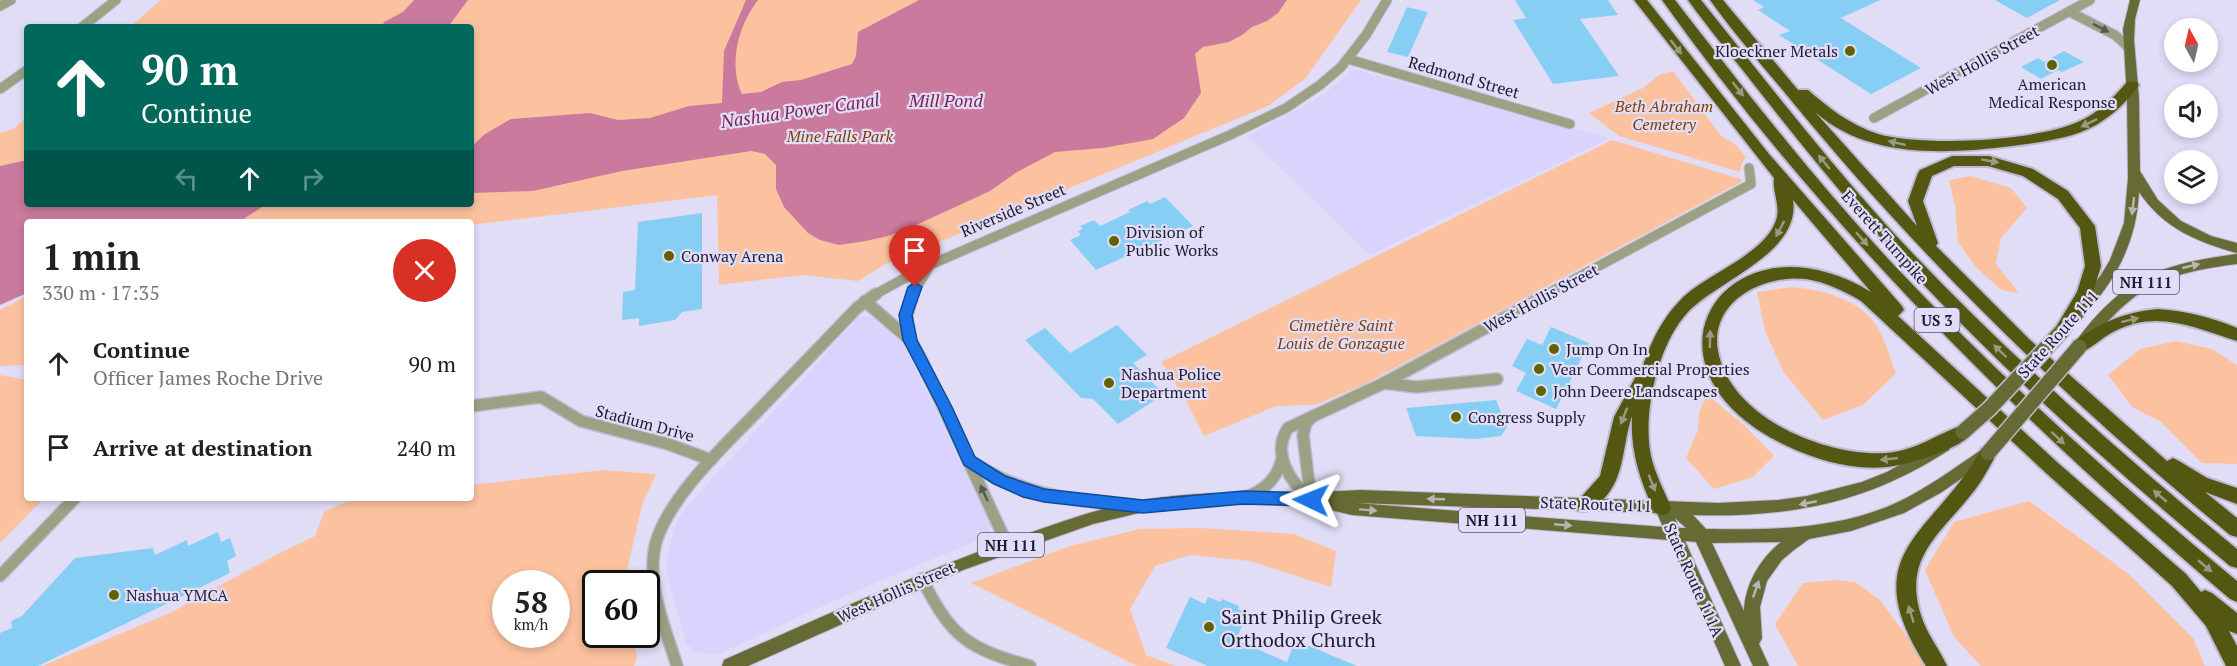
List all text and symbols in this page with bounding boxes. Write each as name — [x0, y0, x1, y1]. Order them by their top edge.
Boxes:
north arrow — [2164, 18, 2218, 72]
map controls — [2164, 18, 2218, 204]
street label: West Hollis Street — [1921, 20, 2043, 100]
one-way arrow — [2093, 23, 2110, 33]
one-way arrow — [1669, 39, 1681, 54]
place label: Kloeckner Metals — [1715, 40, 1838, 62]
text: 90 m — [141, 41, 239, 97]
marker: Kloeckner Metals — [1843, 44, 1857, 58]
icon: ahead — [42, 48, 120, 126]
street label: Redmond Street — [1406, 51, 1522, 103]
marker: American Medical Response — [2045, 58, 2059, 72]
place label: American Medical Response — [1988, 73, 2116, 113]
one-way arrow — [1732, 81, 1744, 96]
button: sound — [2164, 84, 2218, 138]
water label: Nashua Power Canal — [718, 87, 881, 133]
water label: Mill Pond — [908, 88, 983, 112]
text: Continue — [141, 95, 252, 131]
park label: Beth Abraham Cemetery — [1614, 95, 1713, 135]
one-way arrow — [2080, 118, 2097, 128]
park label: Mine Falls Park — [786, 125, 893, 147]
one-way arrow — [1888, 138, 1907, 147]
button: layers — [2164, 150, 2218, 204]
one-way arrow — [1818, 155, 1831, 170]
one-way arrow — [1981, 157, 2000, 166]
icon: left — [170, 162, 203, 195]
icon: ahead — [233, 162, 266, 195]
icon: right — [296, 162, 329, 195]
street label: Riverside Street — [957, 178, 1069, 242]
street label: Everett Turnpike — [1837, 185, 1933, 289]
one-way arrow — [2129, 197, 2138, 216]
place label: Division of Public Works — [1126, 221, 1219, 261]
one-way arrow — [1775, 221, 1785, 238]
pin — [889, 225, 940, 287]
one-way arrow — [1855, 232, 1869, 247]
text: 1 min — [42, 233, 140, 280]
icon: arrive — [898, 234, 931, 267]
marker: Division of Public Works — [1107, 234, 1121, 248]
button: close — [393, 239, 456, 302]
place label: Conway Arena — [681, 245, 783, 267]
marker: Conway Arena — [662, 249, 676, 263]
street label: West Hollis Street — [1480, 258, 1602, 338]
one-way arrow — [2182, 261, 2200, 271]
road number: NH 111 — [2113, 270, 2179, 294]
text: 330 m · 17:35 — [42, 279, 160, 306]
street label: State Route 111 — [2012, 285, 2104, 383]
road number: US 3 — [1914, 308, 1960, 332]
park label: Cimetière Saint Louis de Gonzague — [1276, 314, 1405, 354]
one-way arrow — [2120, 314, 2139, 324]
one-way arrow — [1706, 330, 1715, 349]
text: Continue — [93, 335, 190, 364]
place label: Jump On In — [1566, 338, 1648, 360]
marker: Jump On In — [1547, 342, 1561, 356]
one-way arrow — [1994, 344, 2008, 358]
icon: ahead — [42, 347, 75, 380]
text: 90 m — [408, 349, 456, 378]
place label: Vear Commercial Properties — [1551, 358, 1750, 380]
marker: Vear Commercial Properties — [1532, 362, 1546, 376]
place label: Nashua Police Department — [1121, 363, 1221, 403]
text: Officer James Roche Drive — [93, 364, 323, 391]
marker: Nashua Police Department — [1102, 376, 1116, 390]
place label: John Deere Landscapes — [1553, 380, 1717, 402]
marker: John Deere Landscapes — [1534, 384, 1548, 398]
street label: Stadium Drive — [593, 399, 697, 447]
place label: Congress Supply — [1468, 406, 1586, 428]
one-way arrow — [1619, 407, 1629, 425]
marker: Congress Supply — [1449, 410, 1463, 424]
one-way arrow — [2051, 430, 2065, 444]
icon: arrive — [42, 431, 75, 464]
text: Arrive at destination — [93, 433, 312, 462]
text: 240 m — [396, 433, 456, 462]
one-way arrow — [1879, 454, 1898, 464]
position arrow — [1279, 468, 1343, 532]
one-way arrow — [1647, 474, 1657, 492]
one-way arrow — [979, 483, 989, 501]
one-way arrow — [2153, 490, 2168, 503]
street label: State Route 111 — [1540, 491, 1652, 517]
one-way arrow — [1426, 494, 1445, 503]
one-way arrow — [1798, 499, 1817, 508]
one-way arrow — [1359, 505, 1378, 515]
road number: NH 111 — [1459, 508, 1525, 532]
street label: State Route 111A — [1659, 519, 1729, 641]
one-way arrow — [1553, 521, 1572, 530]
road number: NH 111 — [978, 533, 1044, 557]
street label: West Hollis Street — [833, 556, 959, 628]
one-way arrow — [2197, 560, 2213, 573]
speed limit sign: 60 — [582, 570, 660, 648]
one-way arrow — [1752, 580, 1762, 598]
text: 58 — [514, 582, 548, 622]
place label: Nashua YMCA — [126, 584, 228, 606]
marker: Nashua YMCA — [107, 588, 121, 602]
place label: Saint Philip Greek Orthodox Church — [1221, 603, 1382, 653]
one-way arrow — [1906, 605, 1915, 623]
text: km/h — [514, 614, 548, 634]
marker: Saint Philip Greek Orthodox Church — [1202, 620, 1216, 634]

